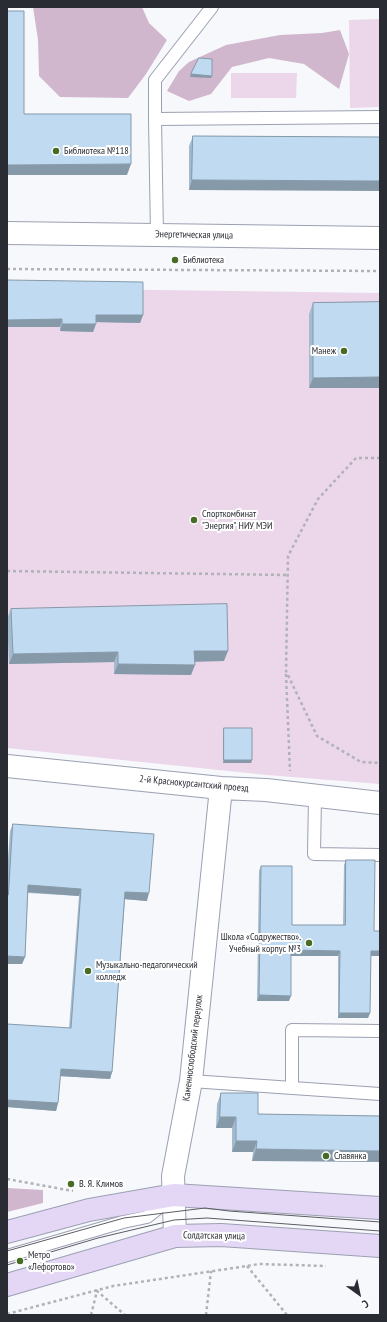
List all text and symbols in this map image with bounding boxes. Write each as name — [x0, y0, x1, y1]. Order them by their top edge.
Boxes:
place label: Библиотека №118 — [64, 145, 129, 157]
marker: Библиотека №118 — [51, 146, 61, 156]
street label: Энергетическая улица — [155, 228, 233, 242]
place label: Библиотека — [183, 254, 224, 266]
marker: Библиотека — [170, 255, 180, 265]
place label: Манеж — [312, 345, 336, 357]
marker: Манеж — [339, 346, 349, 356]
place label: Спорткомбинат "Энергия" НИУ МЭИ — [202, 508, 272, 532]
marker: Спорткомбинат "Энергия" НИУ МЭИ — [189, 515, 199, 525]
street label: 2-й Краснокурсантский проезд — [139, 773, 249, 795]
place label: Школа «Содружество». Учебный корпус №3 — [221, 931, 301, 954]
marker: Школа «Содружество». Учебный корпус №3 — [304, 938, 314, 948]
place label: Музыкально-педагогический колледж — [96, 959, 198, 982]
marker: Музыкально-педагогический колледж — [83, 966, 93, 976]
street label: Каменнослободский переулок — [181, 994, 205, 1102]
place label: Славянка — [334, 1150, 366, 1162]
marker: Славянка — [321, 1151, 331, 1161]
place label: В. Я. Климов — [79, 1178, 123, 1190]
marker: В. Я. Климов — [66, 1179, 76, 1189]
street label: Солдатская улица — [183, 1229, 245, 1243]
place label: Метро «Лефортово» — [28, 1249, 75, 1272]
marker: Метро «Лефортово» — [15, 1256, 25, 1266]
north arrow — [339, 1274, 379, 1314]
text: С — [360, 1297, 371, 1311]

